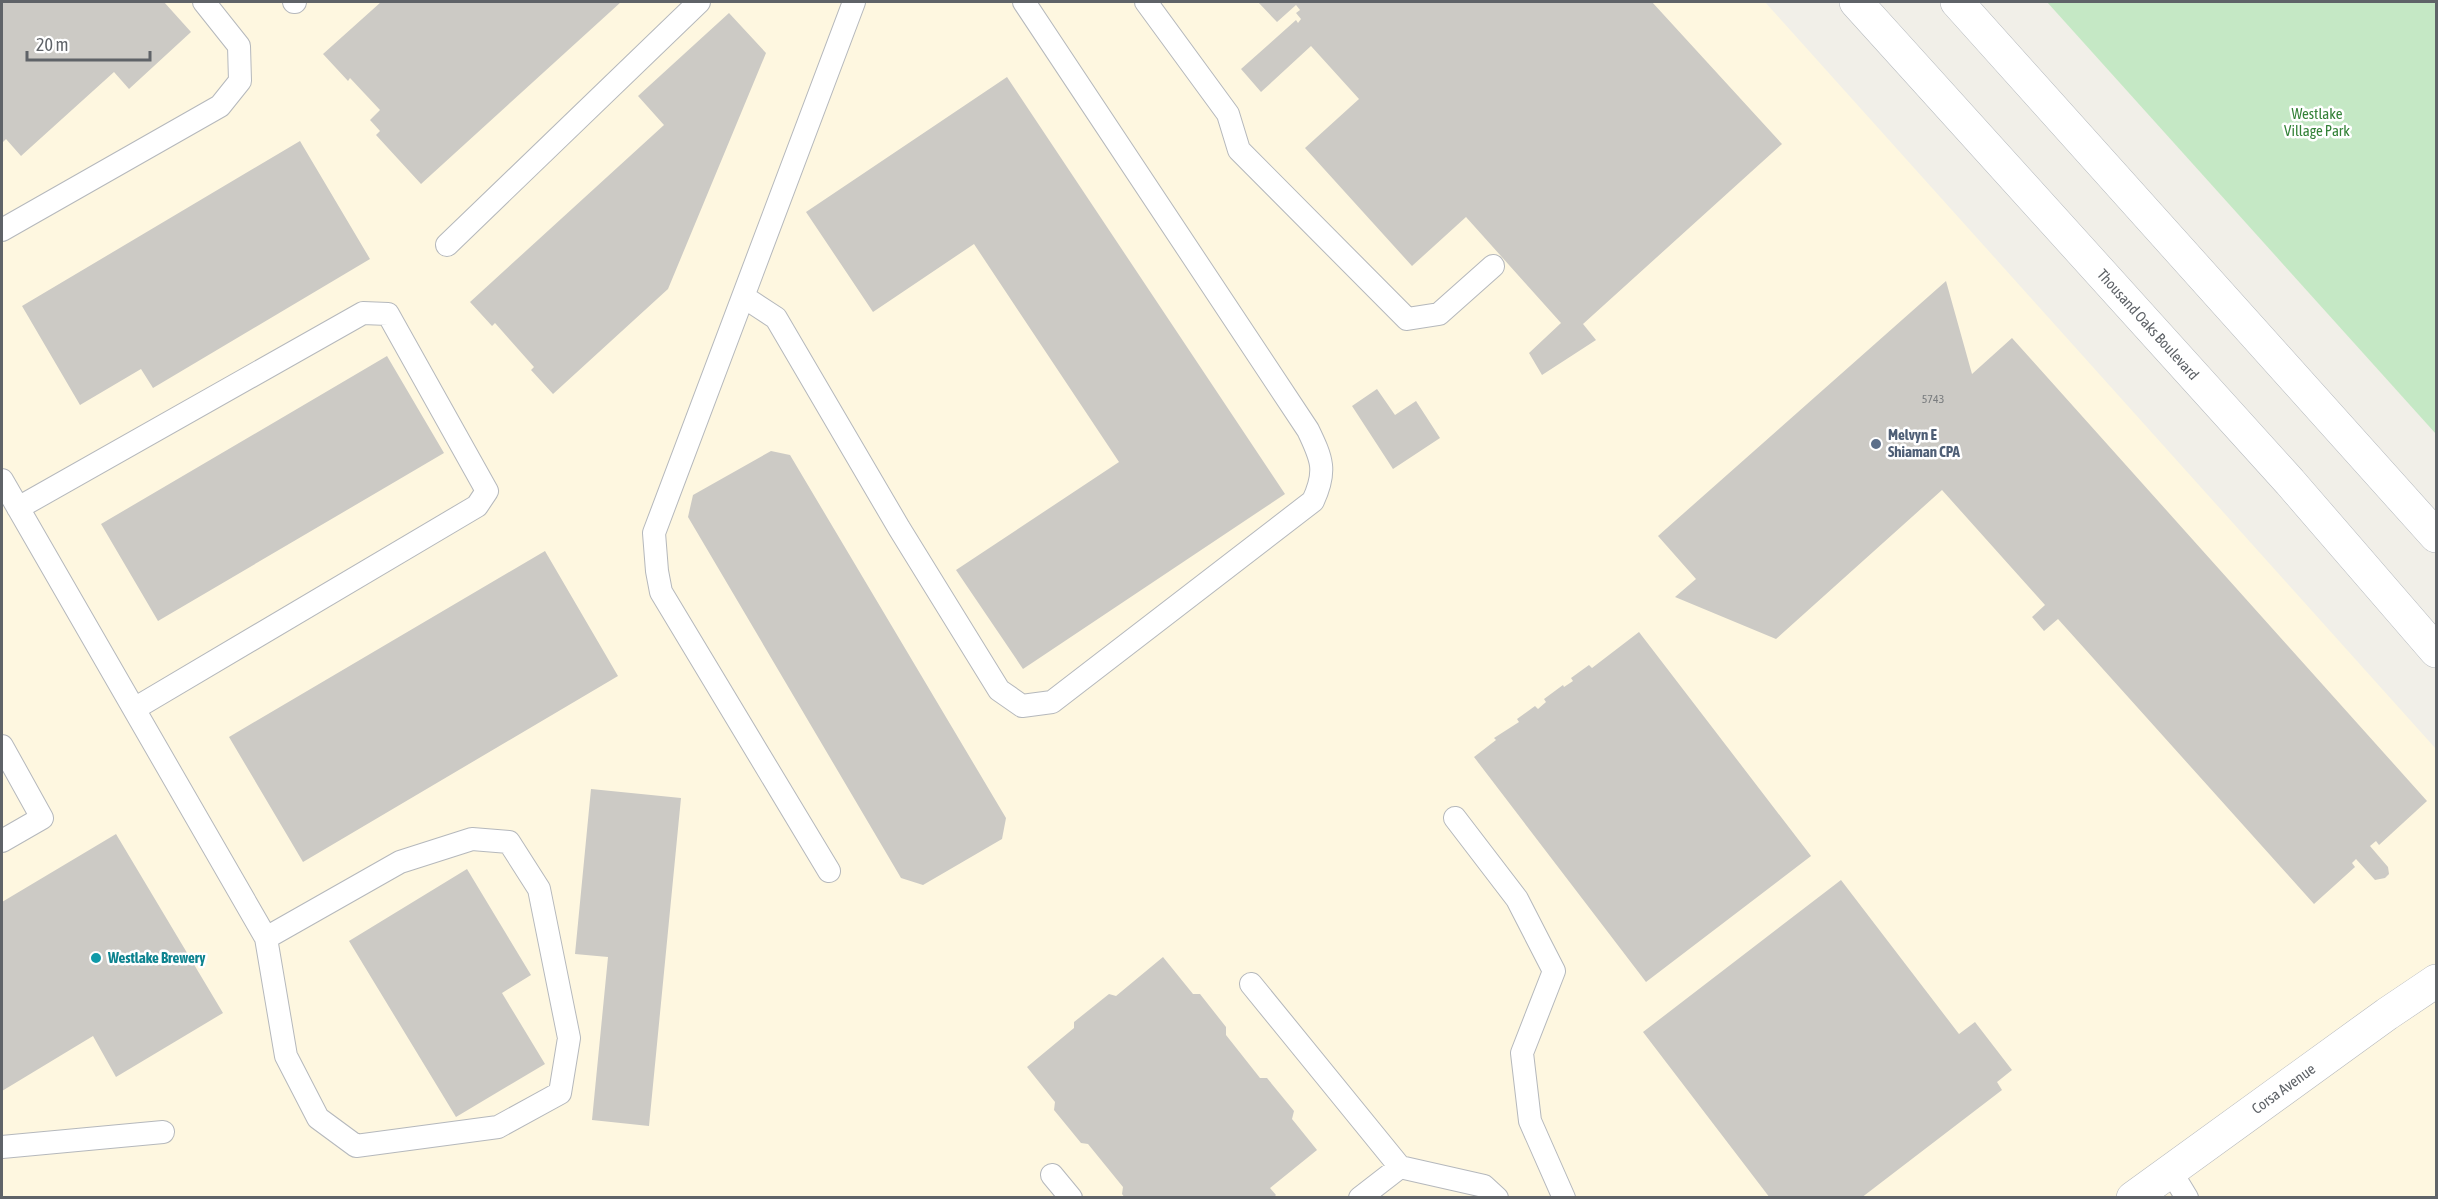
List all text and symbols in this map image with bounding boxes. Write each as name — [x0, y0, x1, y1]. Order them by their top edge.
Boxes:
scale bar — [27, 24, 150, 62]
text: 20 m — [36, 34, 68, 55]
park label: Westlake Village Park — [2284, 105, 2350, 139]
street label: Thousand Oaks Boulevard — [2094, 266, 2202, 383]
house number: 5743 — [1922, 392, 1944, 406]
place label: Melvyn E Shiaman CPA — [1888, 426, 1961, 460]
marker: Melvyn E Shiaman CPA — [1869, 437, 1883, 451]
place label: Westlake Brewery — [107, 949, 206, 966]
marker: Westlake Brewery — [89, 951, 103, 965]
street label: Corsa Avenue — [2248, 1060, 2319, 1117]

